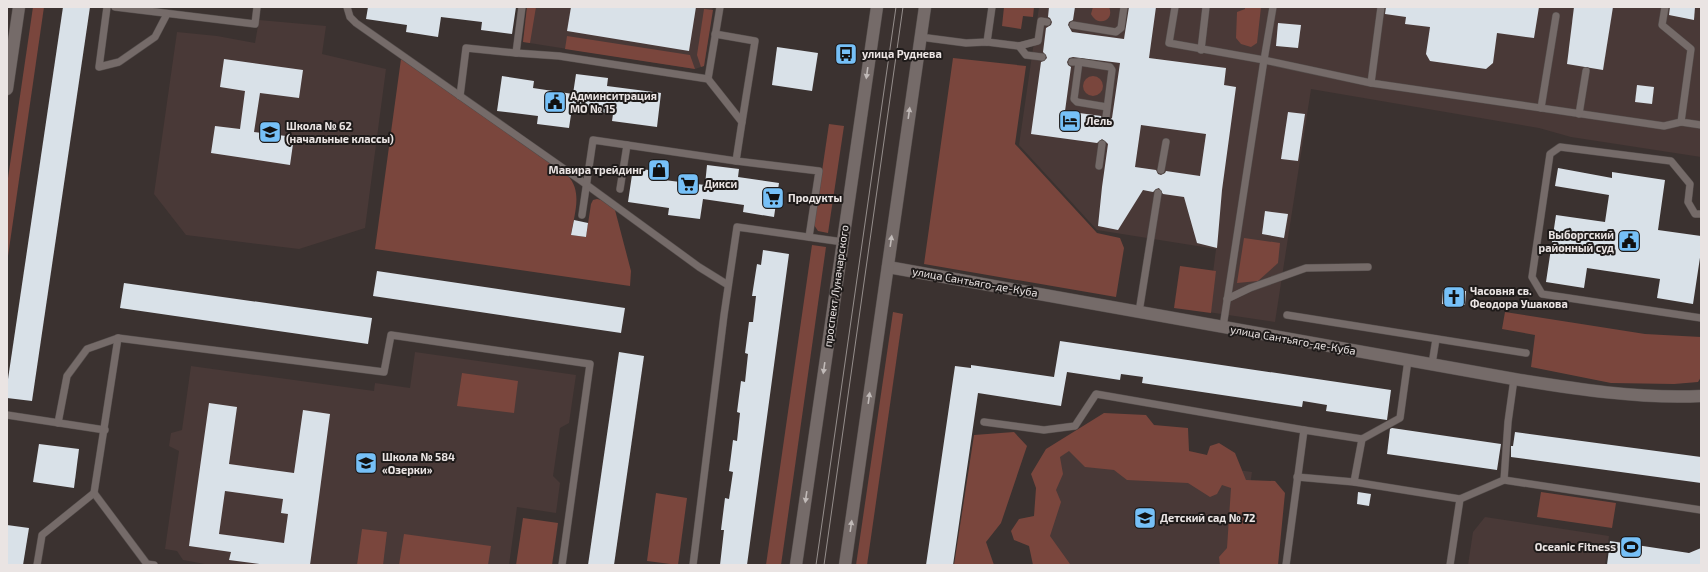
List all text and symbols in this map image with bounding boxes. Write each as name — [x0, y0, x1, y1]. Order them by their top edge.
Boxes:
bus stop icon: улица Руднева — [833, 41, 859, 67]
place label: улица Руднева — [862, 47, 942, 60]
one-way arrow — [864, 67, 870, 79]
public building icon: Админситрация МО № 15 — [542, 89, 568, 115]
place label: Админситрация МО № 15 — [570, 89, 657, 115]
one-way arrow — [906, 106, 912, 119]
hotel icon: Лель — [1057, 108, 1083, 134]
place label: Лель — [1086, 114, 1112, 127]
school or university icon: Школа № 62 (начальные классы) — [257, 119, 283, 145]
place label: Школа № 62 (начальные классы) — [286, 119, 394, 145]
shop icon: Мавира трейдинг — [646, 157, 672, 183]
place label: Мавира трейдинг — [549, 163, 644, 176]
supermarket icon: Дикси — [675, 171, 701, 197]
place label: Дикси — [704, 177, 738, 190]
supermarket icon: Продукты — [760, 185, 786, 211]
place label: Продукты — [788, 191, 842, 204]
street label: проспект Луначарского — [821, 224, 851, 348]
place label: Выборгский районный суд — [1539, 228, 1614, 254]
public building icon: Выборгский районный суд — [1616, 228, 1642, 254]
one-way arrow — [888, 235, 894, 247]
street label: улица Сантьяго-де-Куба — [911, 264, 1039, 300]
church icon: Часовня св. Феодора Ушакова — [1441, 284, 1467, 310]
place label: Часовня св. Феодора Ушакова — [1470, 284, 1568, 310]
street label: улица Сантьяго-де-Куба — [1229, 322, 1357, 358]
one-way arrow — [821, 362, 827, 374]
one-way arrow — [866, 392, 872, 404]
school or university icon: Школа № 584 «Озерки» — [353, 450, 379, 476]
place label: Школа № 584 «Озерки» — [382, 450, 455, 476]
one-way arrow — [803, 491, 809, 503]
school or university icon: Детский сад № 72 — [1132, 505, 1158, 531]
place label: Детский сад № 72 — [1160, 511, 1255, 524]
one-way arrow — [848, 520, 854, 532]
sports icon: Oceanic Fitness — [1618, 534, 1644, 560]
place label: Oceanic Fitness — [1535, 540, 1616, 553]

